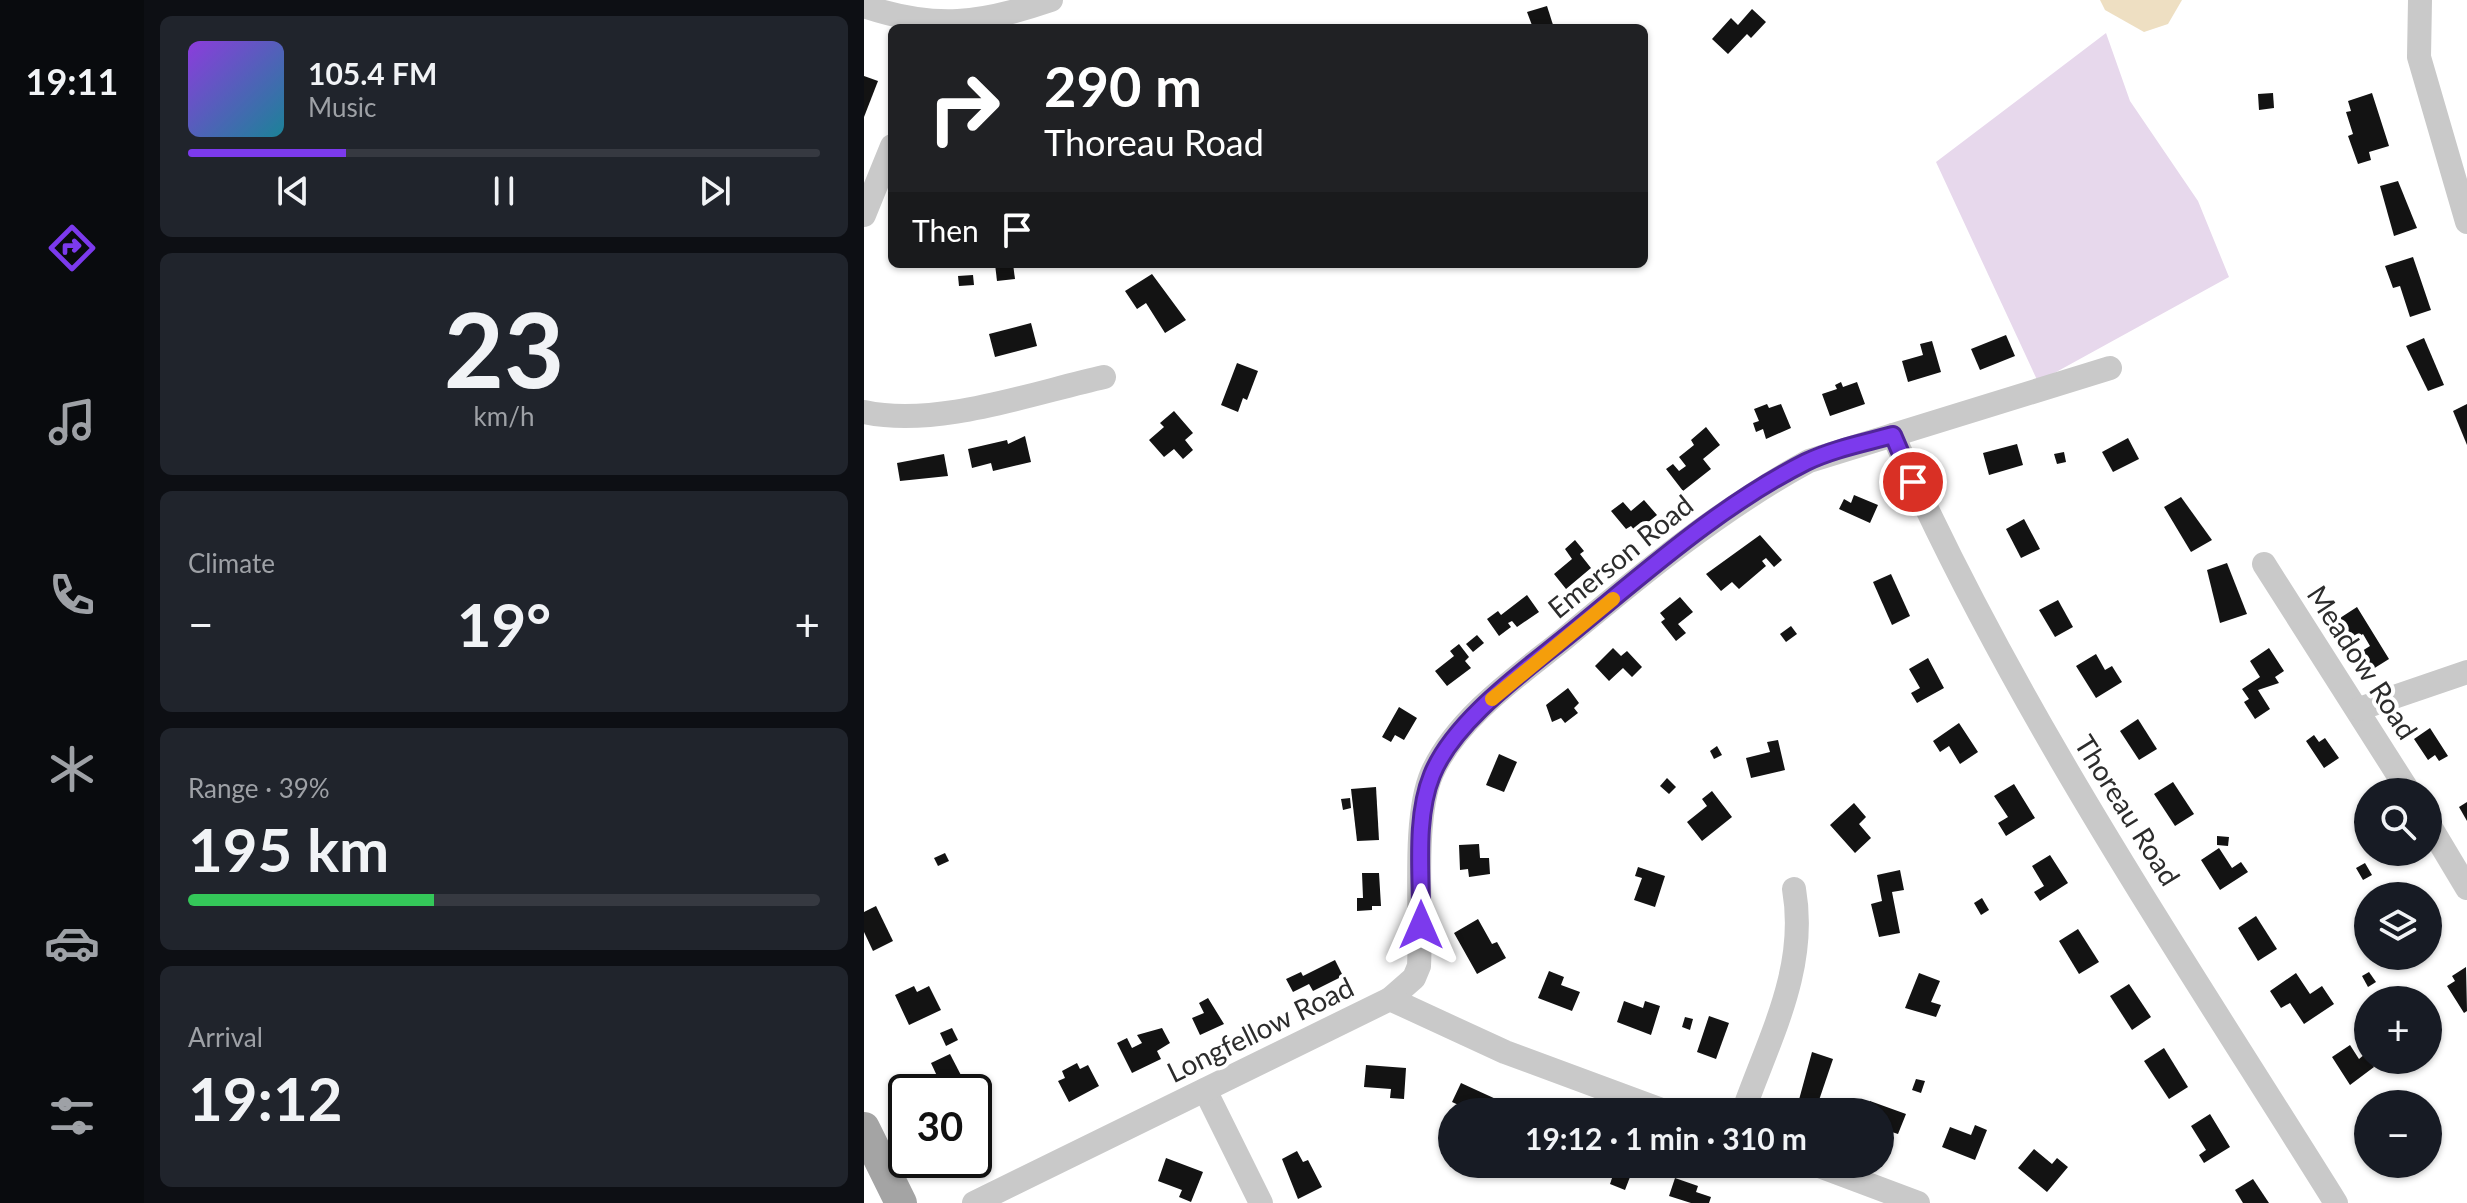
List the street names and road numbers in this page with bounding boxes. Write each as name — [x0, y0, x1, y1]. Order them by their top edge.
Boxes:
street label: Emerson Road — [1541, 487, 1699, 625]
street label: Meadow Road — [2301, 579, 2425, 745]
street label: Thoreau Road — [2068, 728, 2188, 892]
street label: Longfellow Road — [1161, 969, 1359, 1089]

